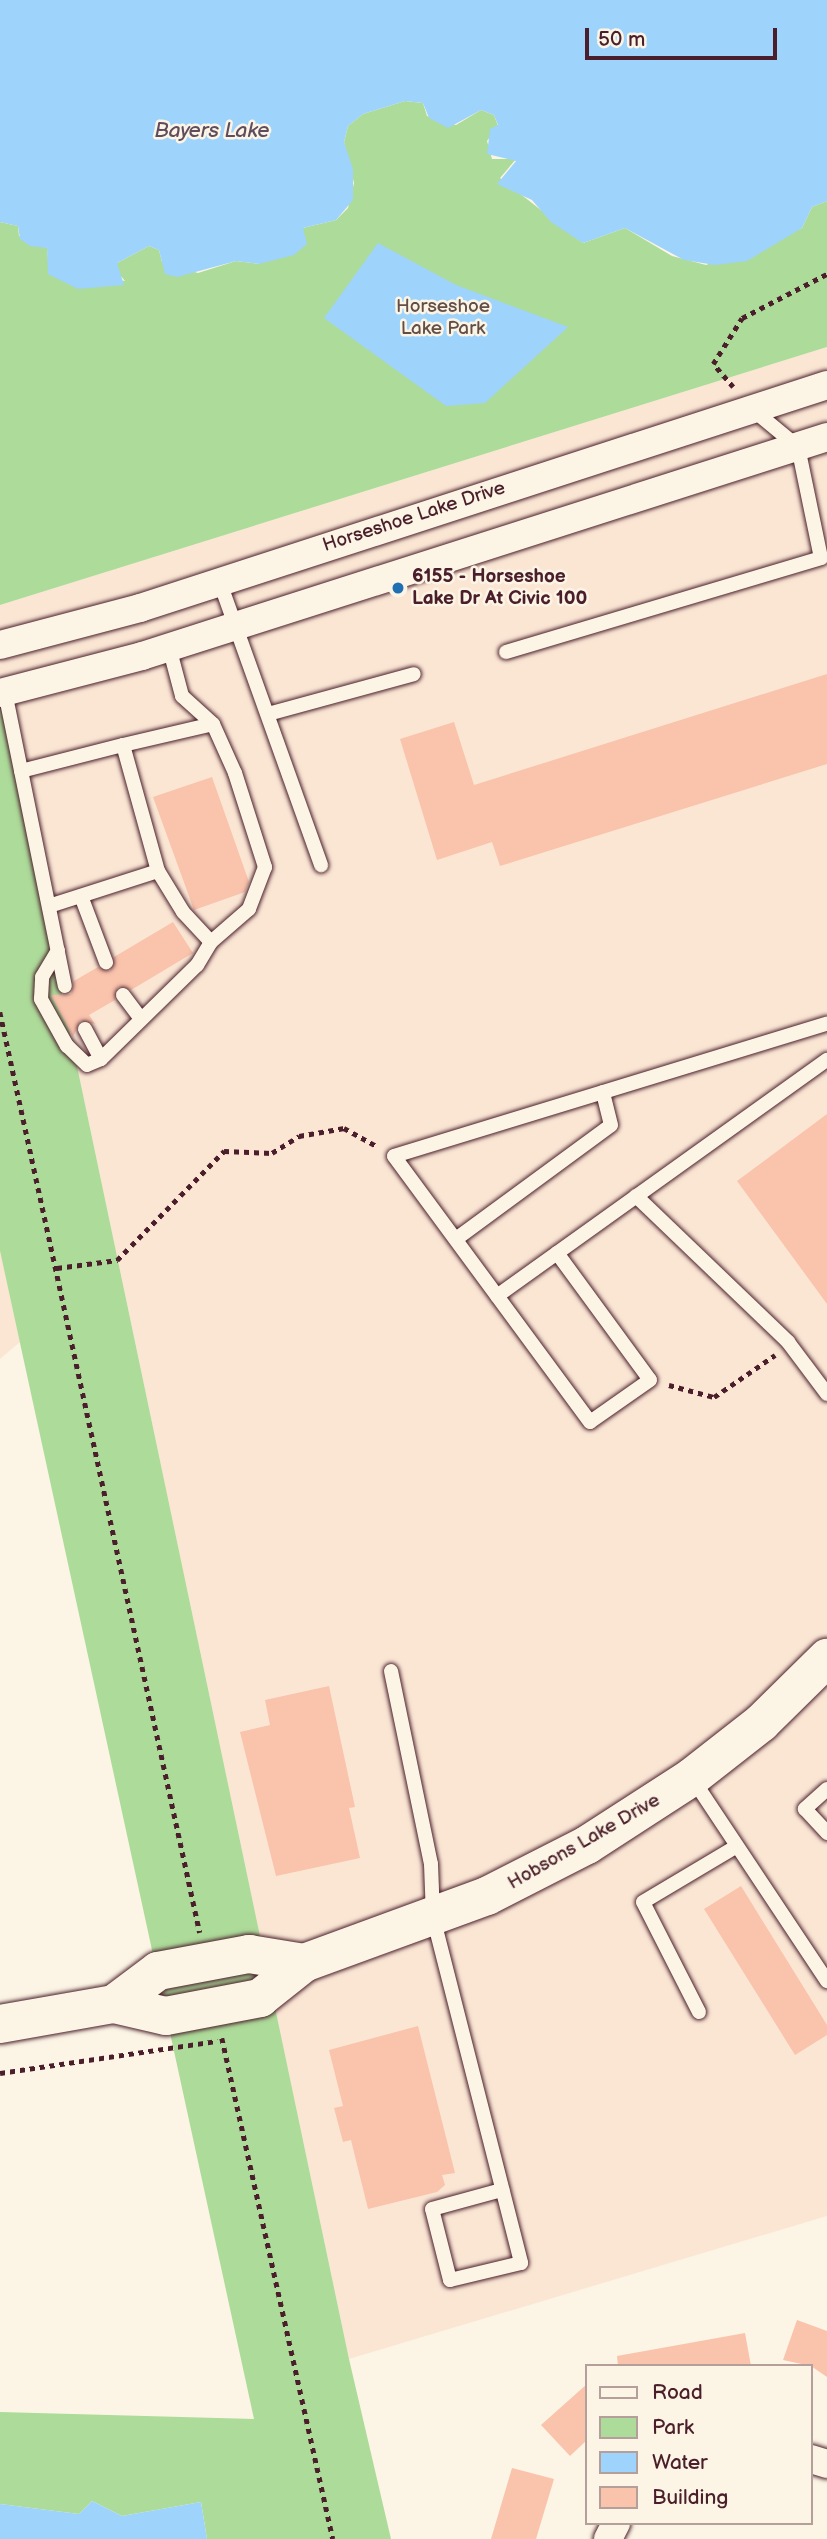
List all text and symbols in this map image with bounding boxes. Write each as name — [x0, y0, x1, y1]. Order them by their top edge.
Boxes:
scale bar — [589, 14, 782, 58]
text: 50 m — [598, 27, 645, 52]
water label: Bayers Lake — [154, 118, 270, 144]
park label: Horseshoe Lake Park — [396, 296, 490, 340]
street label: Horseshoe Lake Drive — [320, 477, 508, 557]
place label: 6155 - Horseshoe Lake Dr At Civic 100 — [412, 566, 587, 610]
marker: 6155 - Horseshoe Lake Dr At Civic 100 — [390, 580, 406, 596]
street label: Hobsons Lake Drive — [504, 1789, 664, 1895]
legend — [586, 2364, 813, 2525]
text: Road — [652, 2380, 703, 2405]
text: Park — [652, 2415, 694, 2440]
text: Water — [652, 2450, 708, 2475]
text: Building — [652, 2485, 728, 2510]

